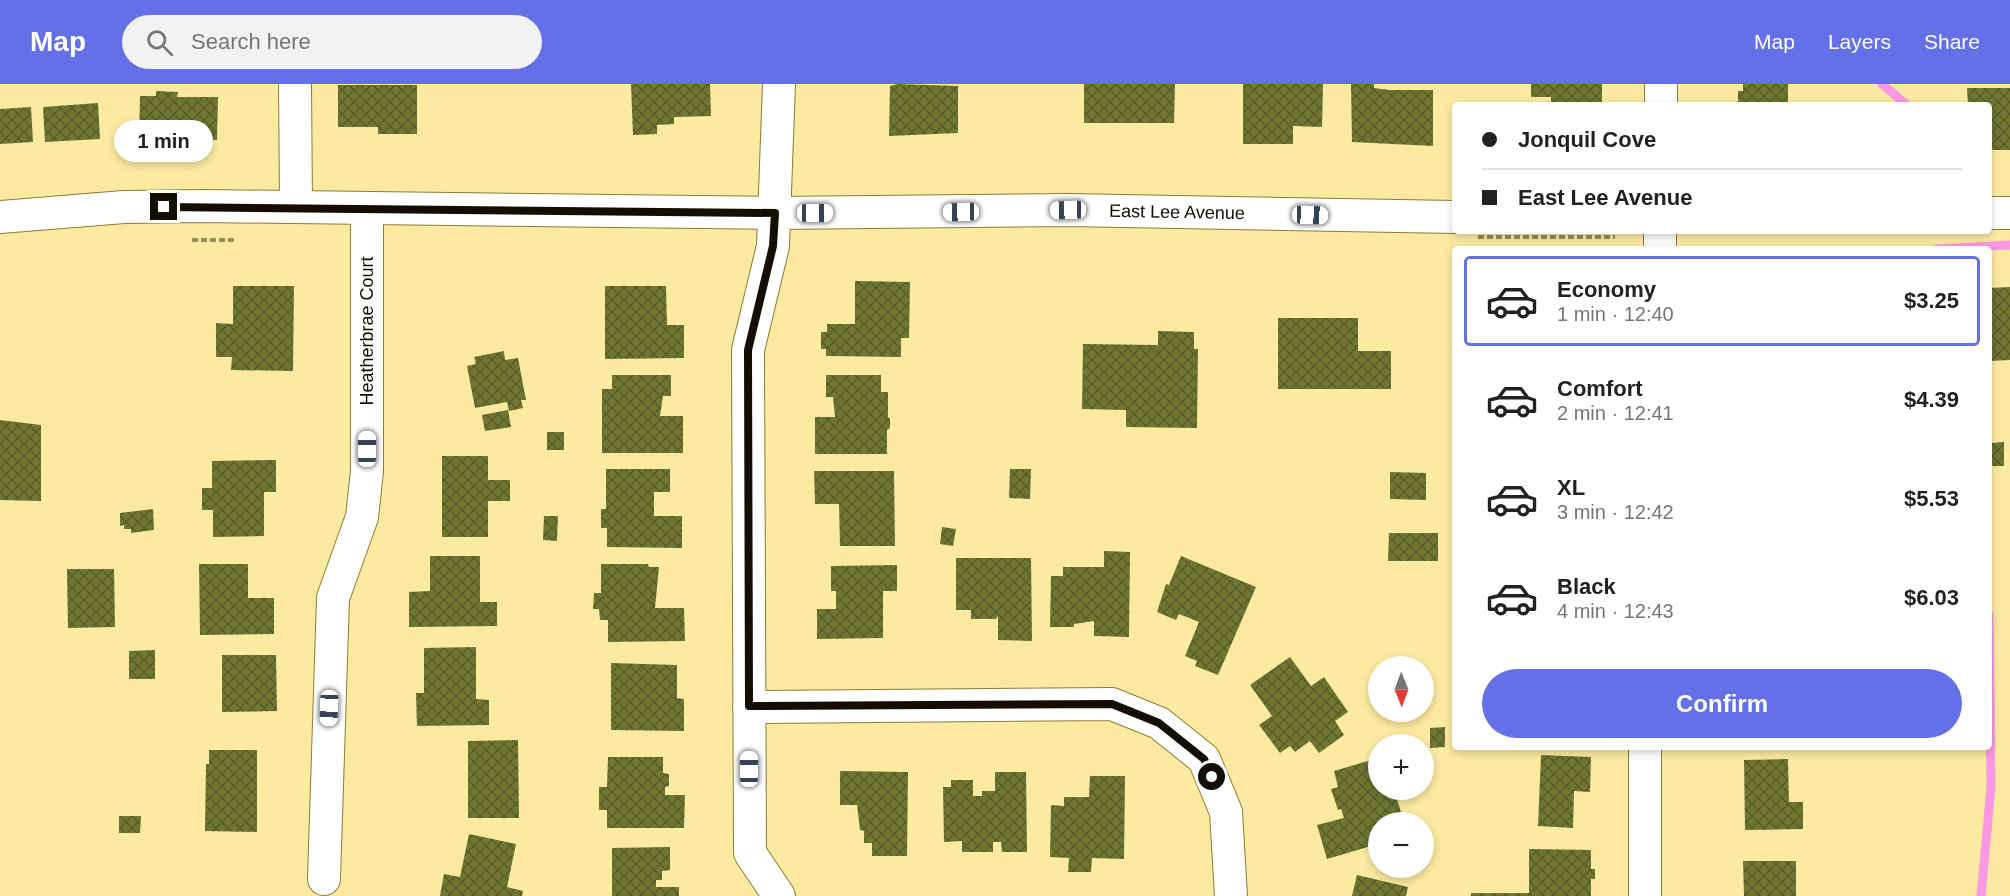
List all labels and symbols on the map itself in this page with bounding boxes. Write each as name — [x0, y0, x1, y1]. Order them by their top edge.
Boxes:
callout: 1 min — [114, 120, 213, 162]
route end — [150, 193, 177, 220]
car — [1050, 201, 1086, 219]
street label: East Lee Avenue — [1109, 201, 1245, 223]
car — [943, 203, 979, 221]
car — [797, 204, 833, 222]
car — [1292, 205, 1328, 225]
street label: Heatherbrae Court — [357, 256, 377, 406]
car — [358, 431, 376, 467]
north arrow — [1368, 656, 1434, 722]
car — [319, 690, 339, 726]
car — [740, 751, 758, 787]
route start — [1198, 763, 1225, 790]

